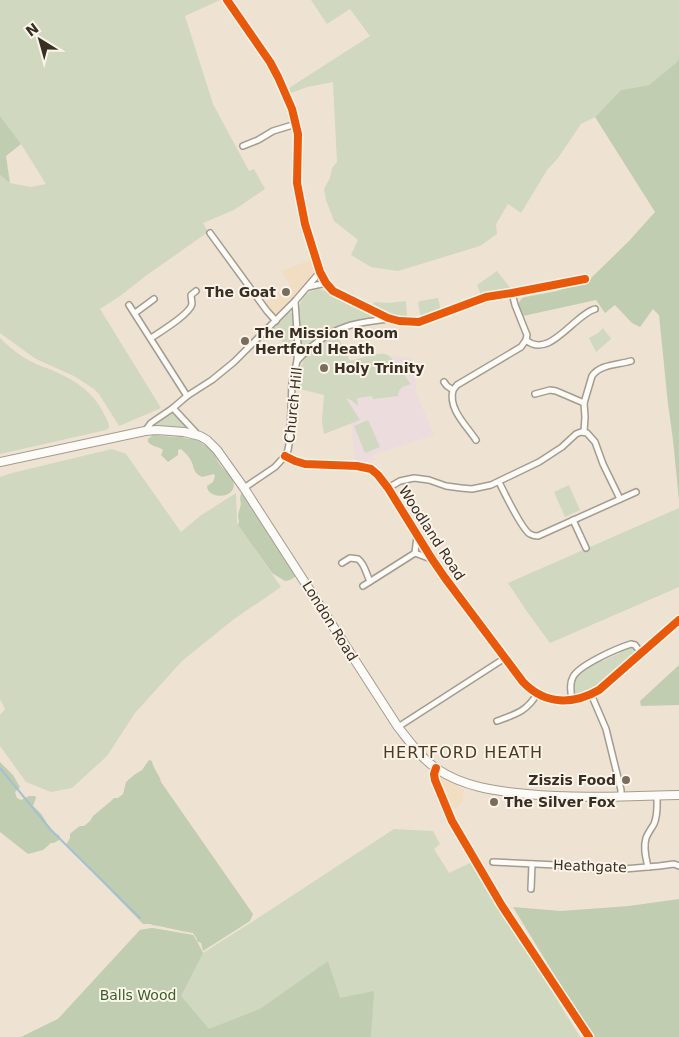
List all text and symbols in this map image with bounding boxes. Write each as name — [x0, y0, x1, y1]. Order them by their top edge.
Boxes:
north arrow — [15, 15, 65, 65]
text: N — [23, 20, 42, 40]
place label: The Goat — [205, 284, 276, 300]
marker: The Goat — [280, 286, 292, 298]
place label: The Mission Room Hertford Heath — [255, 325, 398, 357]
marker: The Mission Room Hertford Heath — [239, 335, 251, 347]
place label: Holy Trinity — [334, 360, 424, 376]
marker: Holy Trinity — [318, 362, 330, 374]
street label: Church Hill — [281, 366, 305, 444]
street label: Woodland Road — [396, 483, 468, 583]
street label: London Road — [299, 578, 361, 664]
district label: HERTFORD HEATH — [383, 743, 543, 762]
place label: Ziszis Food — [528, 772, 616, 788]
marker: Ziszis Food — [620, 774, 632, 786]
place label: The Silver Fox — [504, 794, 616, 810]
marker: The Silver Fox — [488, 796, 500, 808]
street label: Heathgate — [553, 857, 627, 875]
park label: Balls Wood — [100, 987, 176, 1003]

